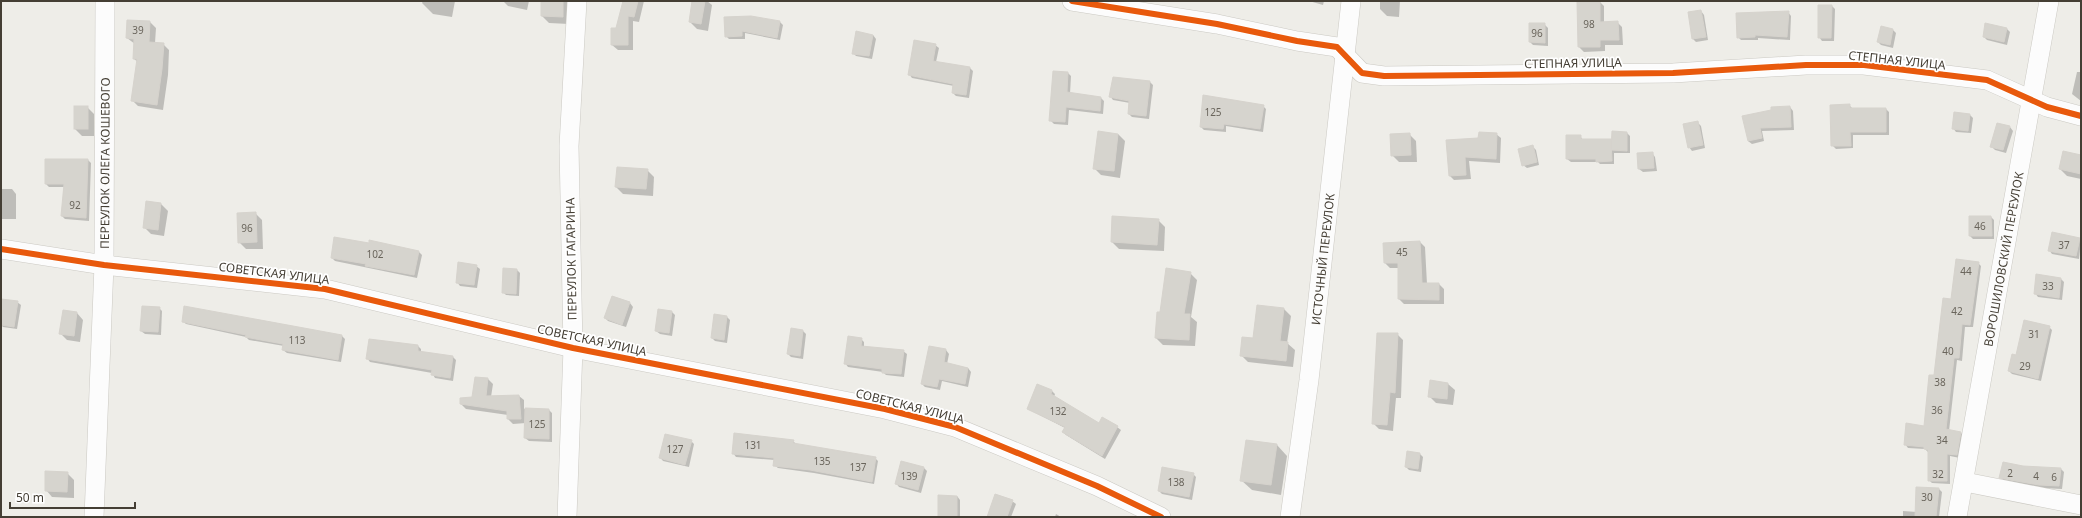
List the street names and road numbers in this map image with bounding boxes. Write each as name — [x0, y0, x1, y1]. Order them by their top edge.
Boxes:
street label: СТЕПНАЯ УЛИЦА — [1848, 46, 1947, 74]
street label: СТЕПНАЯ УЛИЦА — [1524, 54, 1622, 72]
street label: ПЕРЕУЛОК ОЛЕГА КОШЕВОГО — [96, 77, 113, 249]
street label: ВОРОШИЛОВСКИЙ ПЕРЕУЛОК — [1979, 170, 2027, 348]
street label: ИСТОЧНЫЙ ПЕРЕУЛОК — [1307, 192, 1338, 326]
street label: ПЕРЕУЛОК ГАГАРИНА — [561, 197, 581, 320]
street label: СОВЕТСКАЯ УЛИЦА — [218, 258, 331, 288]
street label: СОВЕТСКАЯ УЛИЦА — [536, 320, 649, 360]
street label: СОВЕТСКАЯ УЛИЦА — [854, 384, 966, 428]

